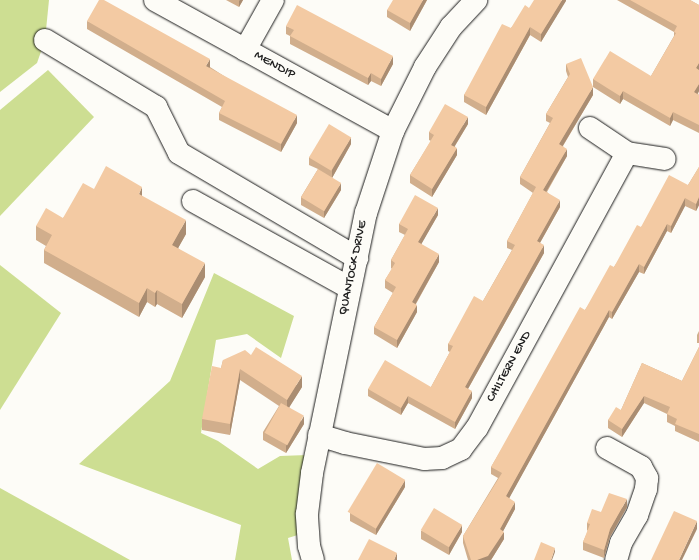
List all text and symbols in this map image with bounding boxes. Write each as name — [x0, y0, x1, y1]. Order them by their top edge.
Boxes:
street label: MENDIP — [251, 48, 297, 84]
street label: QUANTOCK DRIVE — [336, 219, 372, 317]
street label: CHILTERN END — [484, 329, 536, 405]

